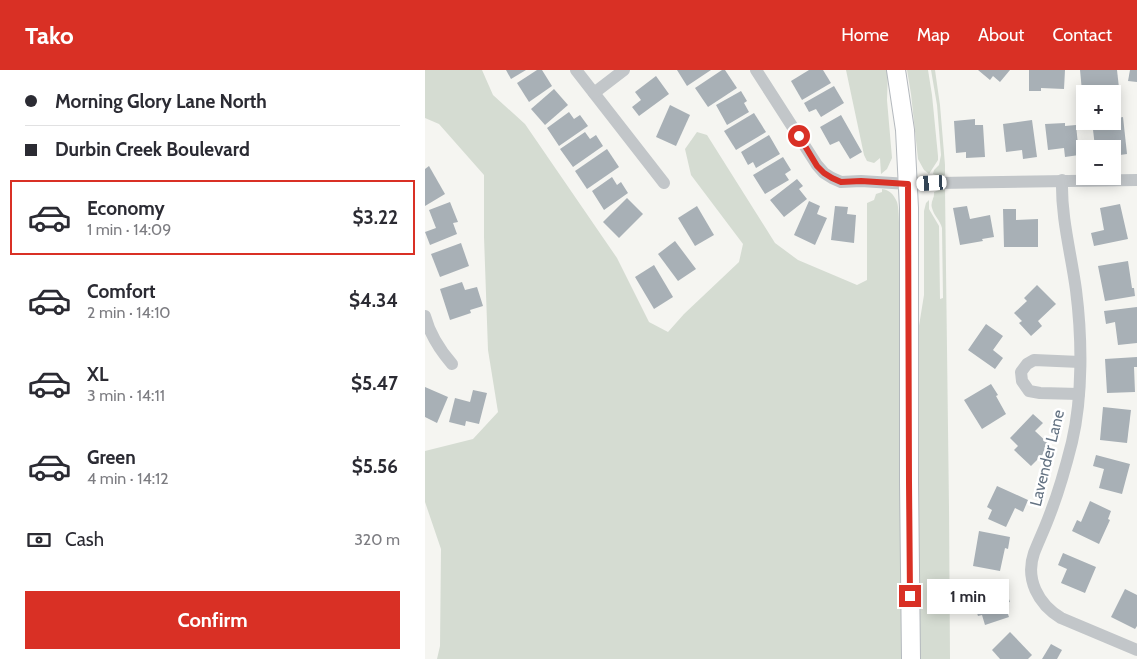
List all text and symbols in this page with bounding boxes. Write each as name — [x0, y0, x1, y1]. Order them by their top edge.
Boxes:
text: Tako — [25, 21, 74, 50]
text: Home — [841, 24, 889, 46]
text: Map — [917, 24, 950, 46]
text: About — [978, 24, 1024, 46]
text: Contact — [1052, 24, 1112, 46]
map controls — [1076, 85, 1121, 185]
button: + — [1076, 85, 1121, 130]
text: Morning Glory Lane North — [55, 90, 267, 113]
route start — [788, 125, 810, 147]
text: Durbin Creek Boulevard — [55, 138, 250, 161]
button: − — [1076, 140, 1121, 185]
car — [916, 175, 947, 191]
icon: car — [27, 195, 72, 240]
text: Economy — [87, 197, 165, 220]
text: $3.22 — [352, 206, 398, 229]
text: 1 min · 14:09 — [87, 220, 171, 239]
icon: car — [27, 278, 72, 323]
text: Comfort — [87, 280, 156, 303]
text: $4.34 — [349, 289, 398, 312]
text: 2 min · 14:10 — [87, 303, 171, 322]
icon: car — [27, 361, 72, 406]
text: XL — [87, 363, 108, 386]
text: $5.47 — [351, 372, 398, 395]
text: 3 min · 14:11 — [87, 386, 165, 405]
street label: Lavender Lane — [1026, 408, 1068, 508]
icon: car — [27, 444, 72, 489]
text: Green — [87, 446, 136, 469]
text: $5.56 — [352, 455, 398, 478]
text: 4 min · 14:12 — [87, 469, 169, 488]
icon: cash — [25, 526, 53, 554]
text: Cash — [65, 528, 104, 551]
text: 320 m — [354, 530, 400, 549]
callout: 1 min — [927, 578, 1010, 614]
route end — [899, 585, 921, 607]
text: 1 min — [950, 587, 986, 606]
button: Confirm — [25, 591, 400, 649]

